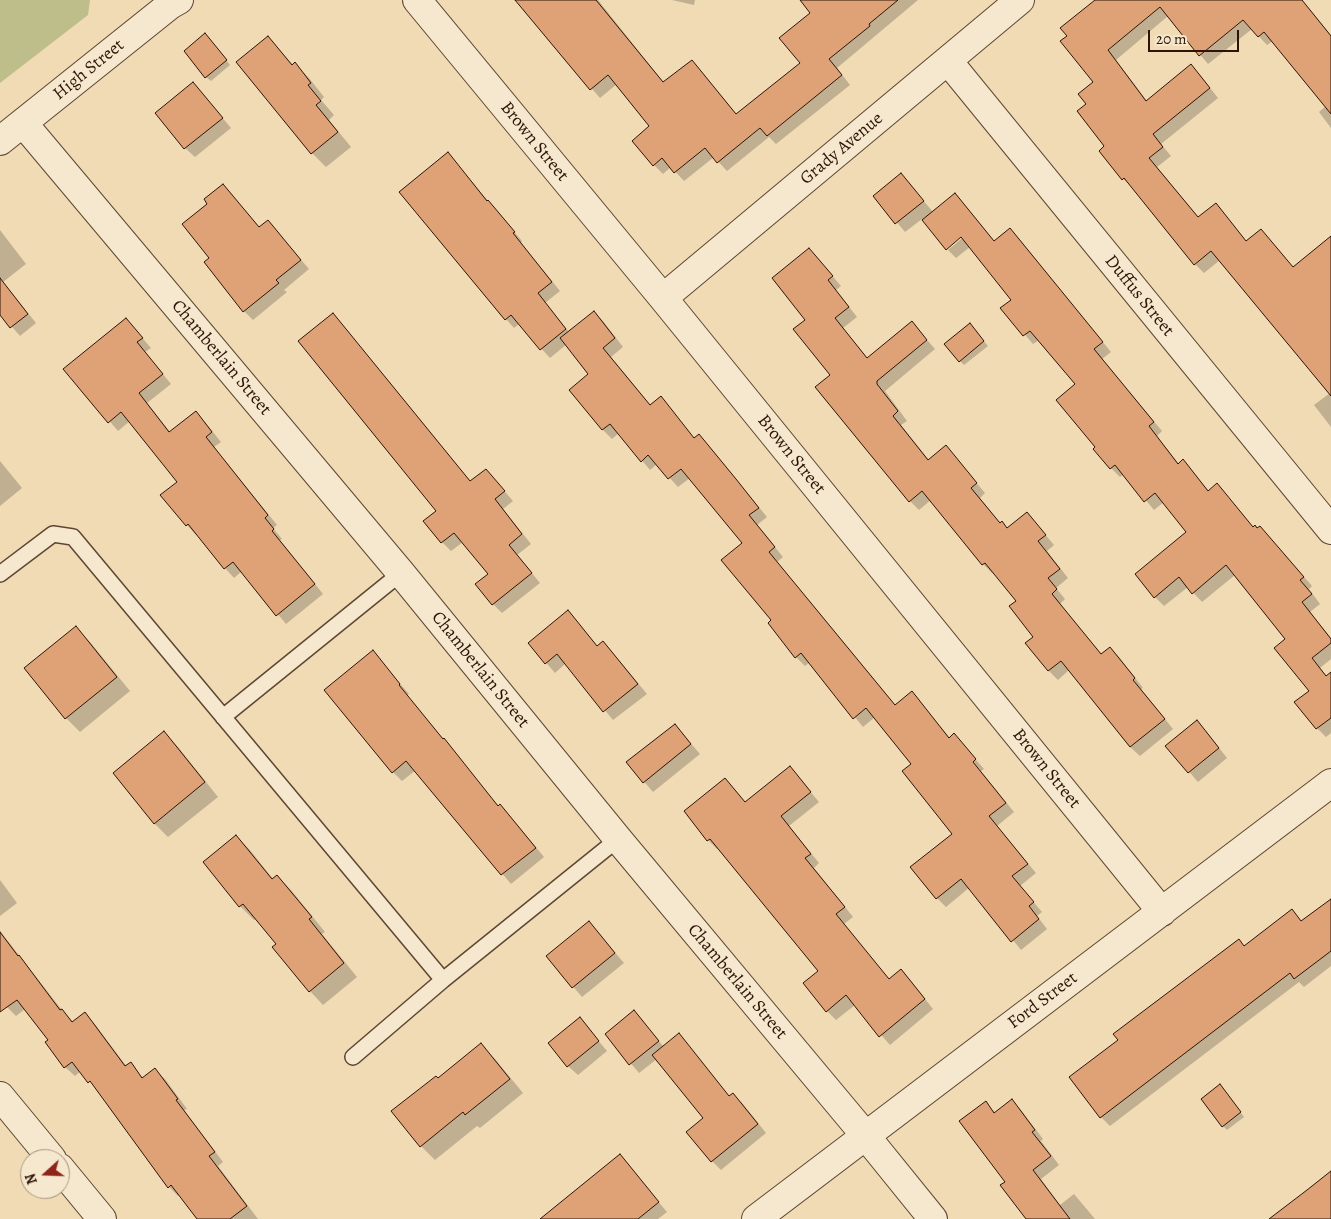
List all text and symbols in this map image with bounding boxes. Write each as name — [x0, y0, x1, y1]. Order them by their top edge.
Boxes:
scale bar — [1151, 20, 1242, 52]
text: 20 m — [1156, 29, 1187, 49]
street label: High Street — [49, 35, 129, 105]
street label: Brown Street — [495, 98, 573, 186]
street label: Grady Avenue — [796, 108, 888, 190]
street label: Duffus Street — [1100, 251, 1178, 341]
street label: Chamberlain Street — [166, 296, 276, 420]
street label: Brown Street — [752, 411, 830, 499]
street label: Chamberlain Street — [426, 607, 534, 733]
street label: Brown Street — [1007, 725, 1085, 813]
street label: Chamberlain Street — [682, 920, 792, 1044]
street label: Ford Street — [1004, 968, 1082, 1034]
north arrow — [20, 1149, 70, 1199]
text: N — [21, 1171, 42, 1187]

